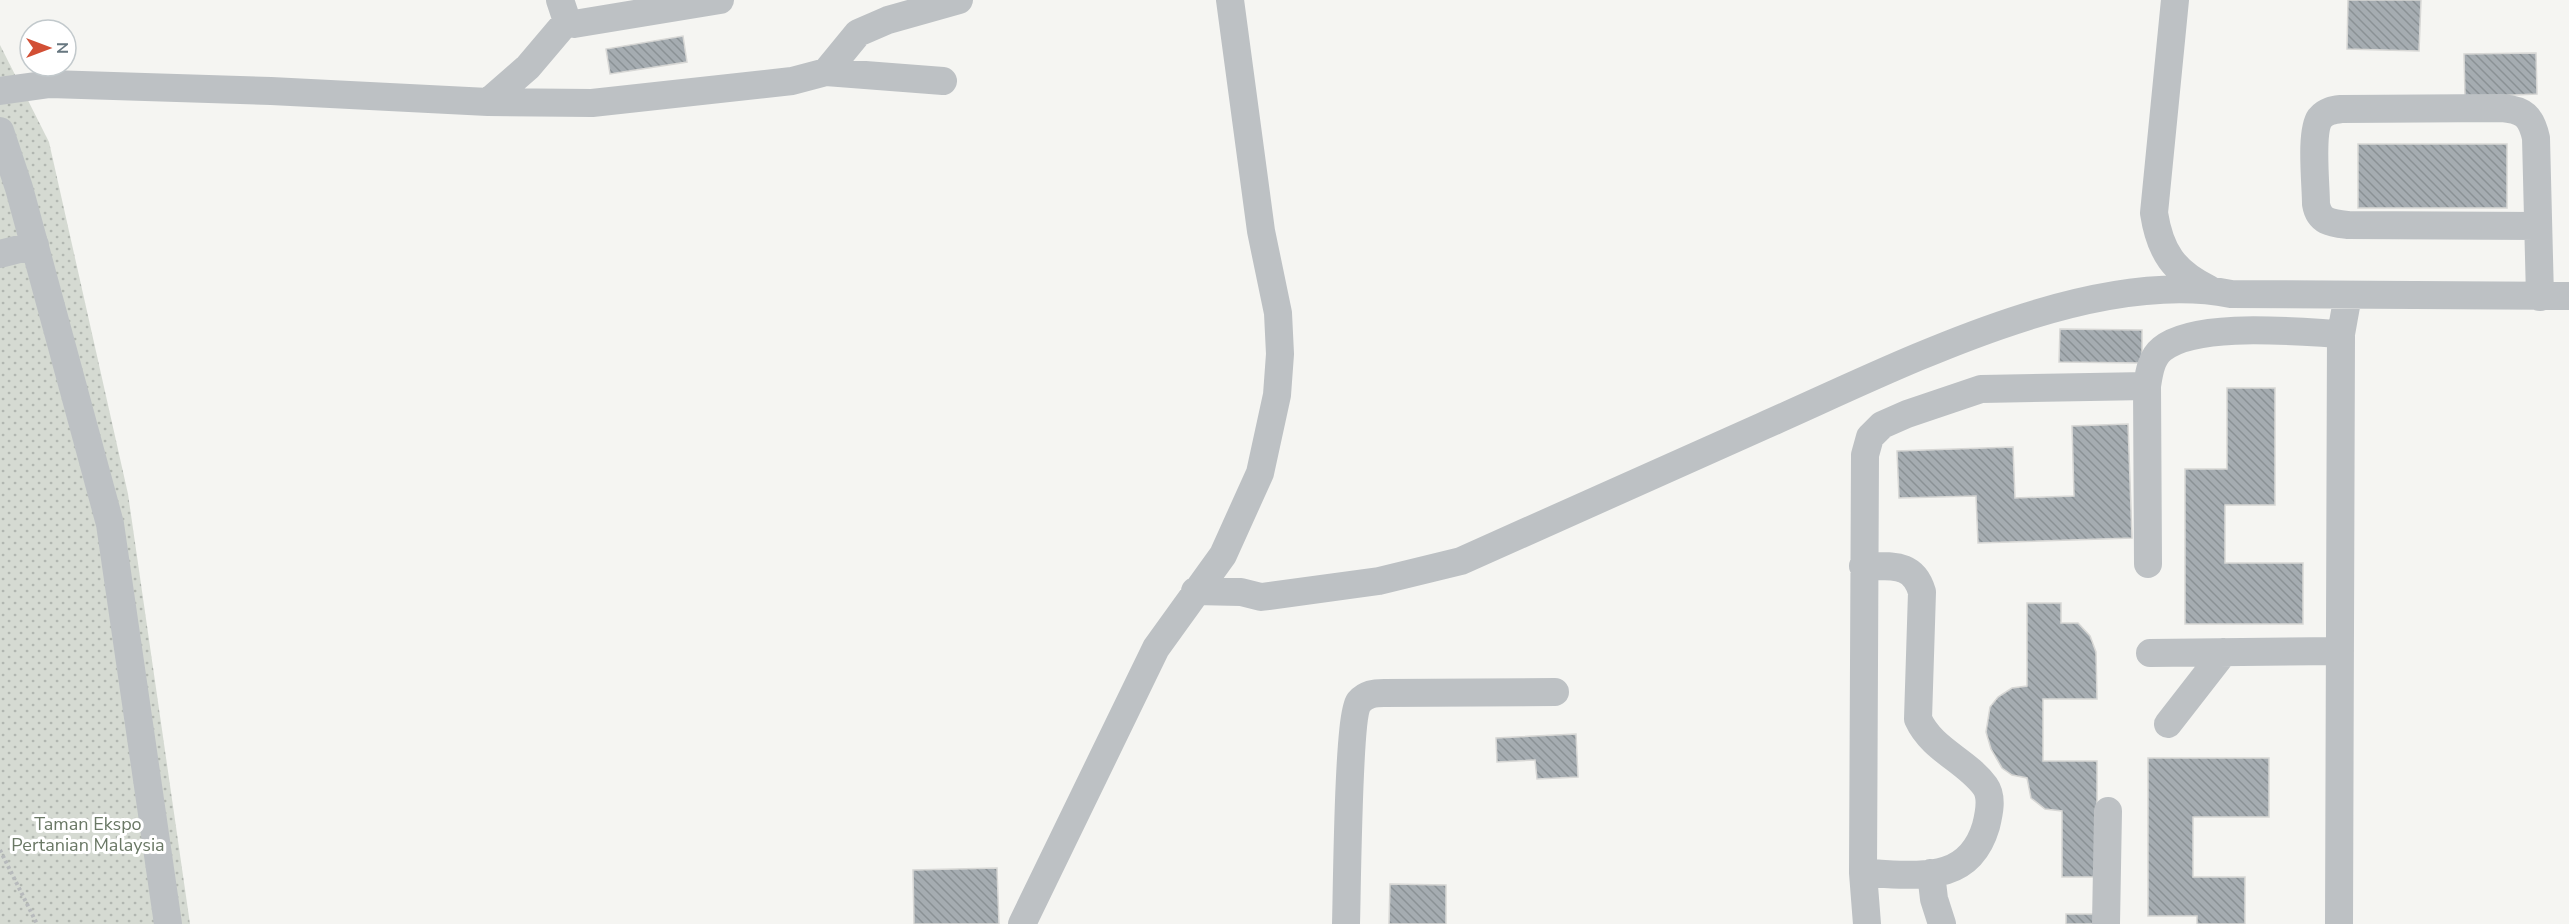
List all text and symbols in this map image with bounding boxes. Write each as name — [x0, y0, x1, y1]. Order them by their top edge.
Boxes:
north arrow — [18, 18, 78, 78]
text: N — [51, 42, 73, 54]
park label: Taman Ekspo Pertanian Malaysia — [11, 812, 165, 857]

